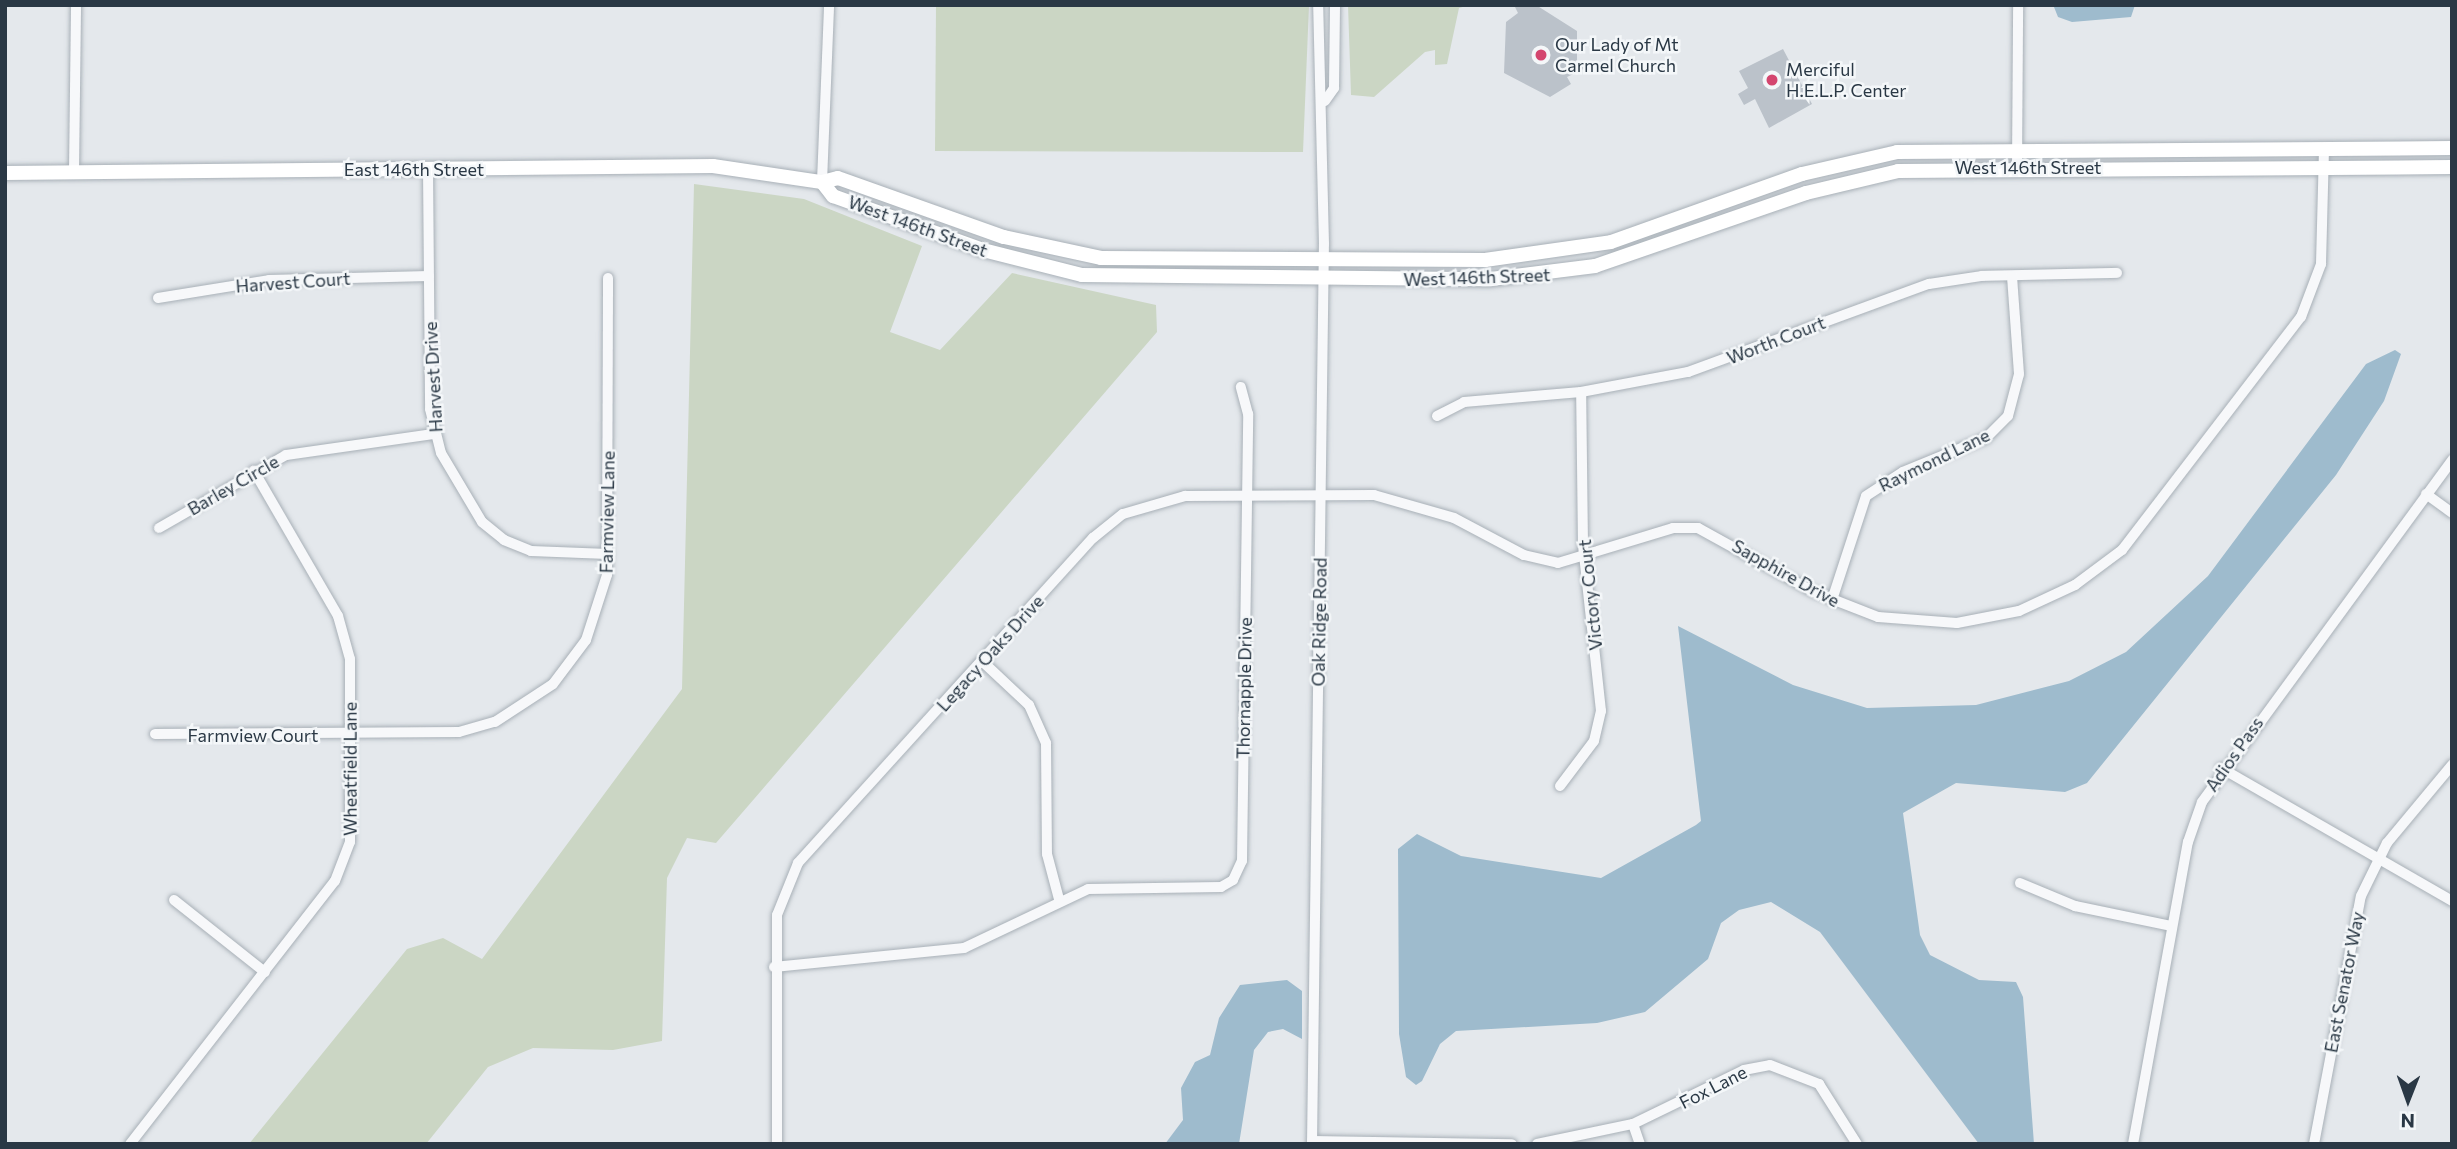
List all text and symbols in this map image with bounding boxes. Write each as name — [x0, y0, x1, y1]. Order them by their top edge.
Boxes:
place label: Our Lady of Mt Carmel Church — [1555, 34, 1679, 76]
marker: Our Lady of Mt Carmel Church — [1533, 47, 1549, 63]
place label: Merciful H.E.L.P. Center — [1786, 59, 1906, 102]
marker: Merciful H.E.L.P. Center — [1764, 72, 1780, 88]
street label: West 146th Street — [1954, 156, 2102, 178]
street label: East 146th Street — [344, 158, 484, 180]
street label: West 146th Street — [845, 191, 991, 261]
street label: West 146th Street — [1403, 264, 1551, 290]
street label: Harvest Court — [235, 267, 351, 297]
street label: Worth Court — [1724, 311, 1828, 369]
street label: Harvest Drive — [419, 321, 447, 433]
street label: Raymond Lane — [1875, 424, 1993, 496]
street label: Barley Circle — [184, 450, 282, 520]
street label: Farmview Lane — [595, 451, 619, 573]
street label: Sapphire Drive — [1729, 535, 1843, 611]
street label: Victory Court — [1573, 538, 1607, 652]
street label: Oak Ridge Road — [1307, 557, 1331, 687]
street label: Legacy Oaks Drive — [932, 590, 1048, 716]
street label: Thornapple Drive — [1232, 617, 1256, 759]
street label: Wheatfield Lane — [339, 702, 361, 836]
street label: Adios Pass — [2200, 712, 2268, 796]
street label: Farmview Court — [188, 724, 318, 746]
street label: East Senator Way — [2320, 910, 2368, 1054]
street label: Fox Lane — [1676, 1061, 1750, 1113]
north arrow — [2373, 1065, 2443, 1135]
text: N — [2400, 1110, 2415, 1133]

